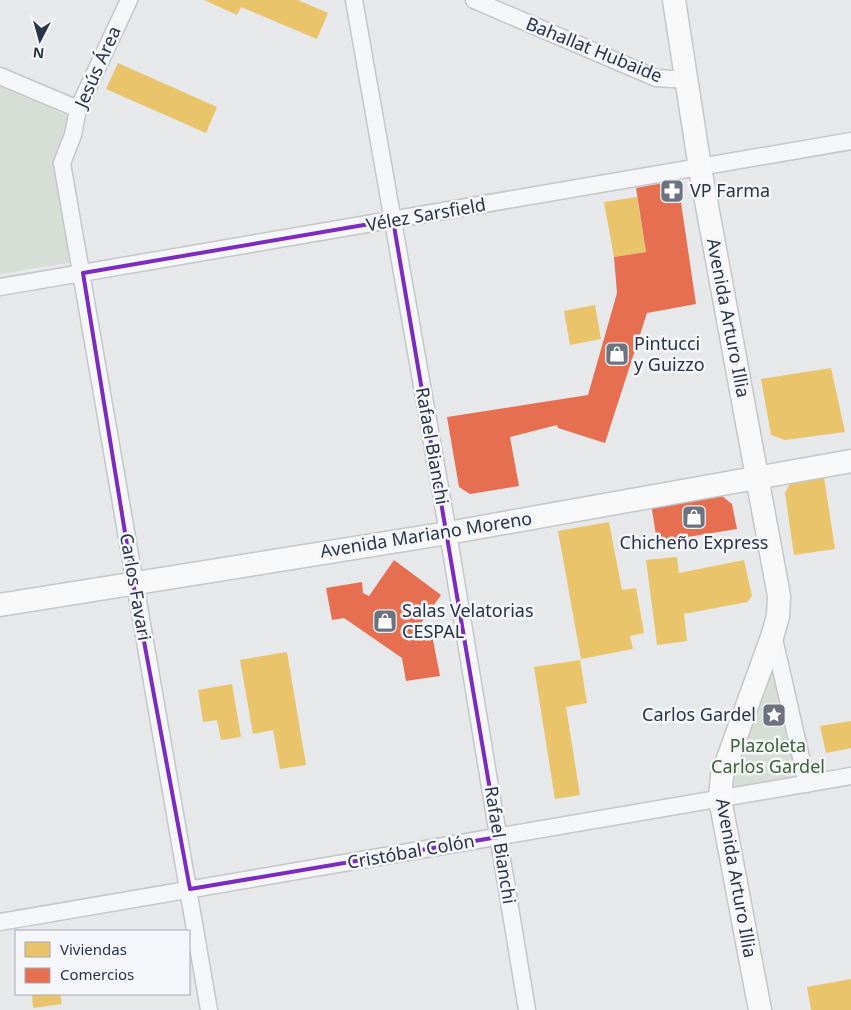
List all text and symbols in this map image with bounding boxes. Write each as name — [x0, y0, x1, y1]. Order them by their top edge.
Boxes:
street label: Bahallat Hubaide — [523, 11, 666, 87]
north arrow — [15, 15, 65, 65]
street label: Jesús Área — [68, 22, 126, 113]
text: N — [32, 43, 45, 63]
pharmacy icon: VP Farma — [659, 178, 685, 204]
place label: VP Farma — [690, 178, 770, 202]
street label: Vélez Sarsfield — [364, 192, 488, 236]
street label: Avenida Arturo Illia — [702, 236, 756, 399]
place label: Pintucci y Guizzo — [634, 331, 705, 376]
shop icon: Pintucci y Guizzo — [604, 341, 630, 367]
street label: Rafael Bianchi — [411, 385, 455, 507]
shop icon: Chicheño Express — [681, 504, 707, 530]
street label: Avenida Mariano Moreno — [318, 505, 533, 563]
place label: Chicheño Express — [620, 530, 768, 554]
street label: Carlos Favari — [115, 531, 157, 642]
place label: Salas Velatorias CESPAL — [402, 598, 534, 643]
shop icon: Salas Velatorias CESPAL — [372, 608, 398, 634]
place label: Carlos Gardel — [642, 702, 756, 726]
place icon: Carlos Gardel — [761, 702, 787, 728]
park label: Plazoleta Carlos Gardel — [711, 733, 825, 778]
street label: Rafael Bianchi — [480, 784, 522, 906]
street label: Avenida Arturo Illia — [711, 796, 763, 960]
street label: Cristóbal Colón — [345, 828, 476, 874]
legend — [15, 930, 190, 995]
text: Viviendas — [60, 939, 127, 959]
text: Comercios — [60, 964, 134, 984]

